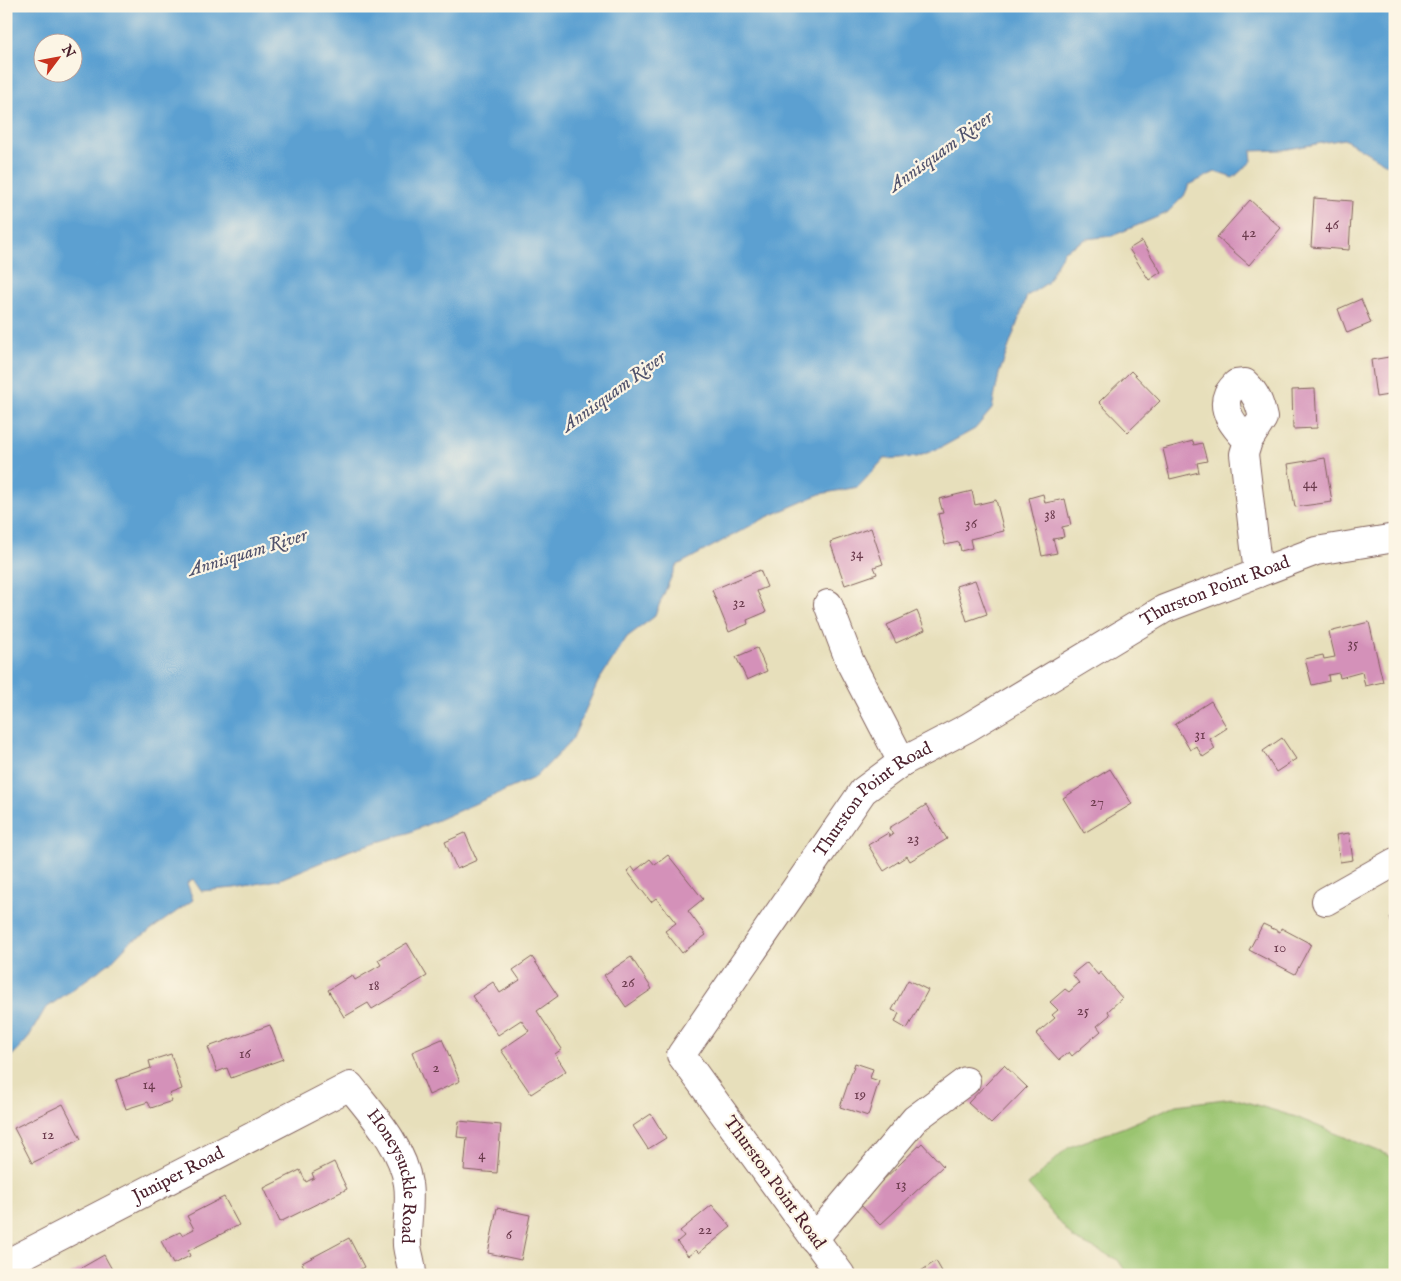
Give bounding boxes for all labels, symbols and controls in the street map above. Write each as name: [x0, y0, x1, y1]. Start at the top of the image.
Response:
north arrow: [32, 32, 82, 82]
text: N: [57, 41, 79, 62]
water label: Annisquam River: [882, 105, 999, 199]
house number: 46: [1325, 215, 1340, 234]
house number: 42: [1242, 223, 1256, 242]
water label: Annisquam River: [555, 345, 672, 439]
house number: 44: [1303, 474, 1318, 493]
house number: 38: [1044, 505, 1056, 524]
house number: 36: [965, 514, 978, 533]
water label: Annisquam River: [184, 523, 312, 583]
house number: 34: [851, 544, 864, 563]
street label: Thurston Point Road: [1136, 550, 1293, 632]
house number: 32: [733, 593, 745, 612]
house number: 35: [1347, 634, 1359, 653]
house number: 31: [1194, 725, 1206, 744]
street label: Thurston Point Road: [809, 737, 936, 862]
house number: 27: [1090, 792, 1104, 811]
house number: 23: [907, 829, 919, 848]
house number: 10: [1274, 938, 1286, 957]
house number: 26: [621, 973, 635, 992]
house number: 18: [368, 976, 380, 995]
house number: 25: [1077, 1001, 1090, 1020]
house number: 16: [239, 1044, 252, 1063]
house number: 2: [432, 1058, 440, 1077]
house number: 14: [143, 1075, 156, 1094]
house number: 19: [854, 1085, 866, 1104]
street label: Honeysuckle Road: [361, 1104, 421, 1244]
street label: Thurston Point Road: [718, 1112, 830, 1254]
house number: 12: [42, 1125, 54, 1144]
street label: Juniper Road: [127, 1142, 228, 1209]
house number: 4: [478, 1145, 486, 1164]
house number: 13: [895, 1175, 907, 1194]
house number: 22: [698, 1220, 712, 1239]
house number: 6: [506, 1225, 513, 1244]

